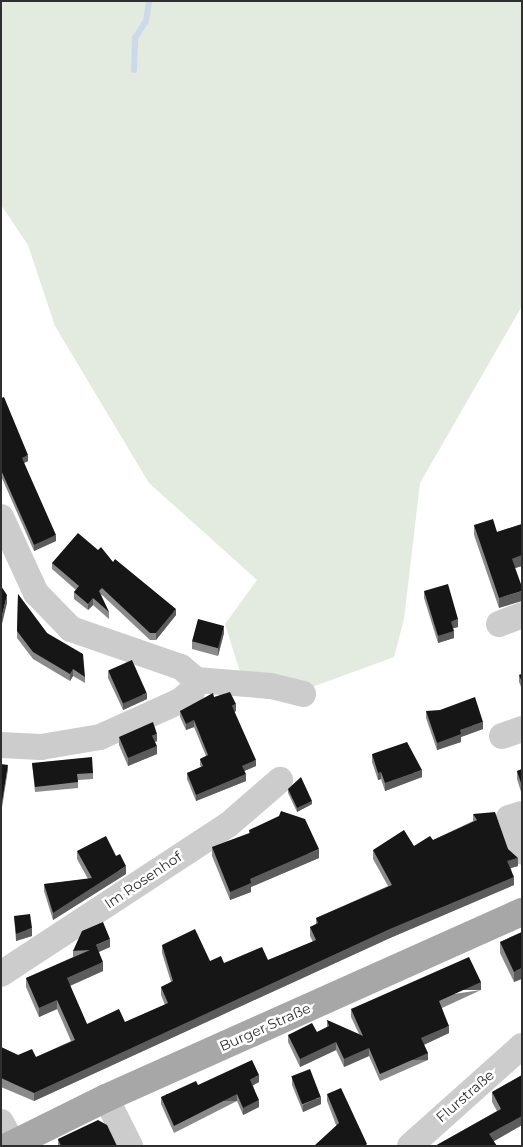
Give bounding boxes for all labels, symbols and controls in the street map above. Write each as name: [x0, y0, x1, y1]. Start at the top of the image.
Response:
street label: Im Rosenhof: [101, 848, 185, 912]
street label: Burger Straße: [217, 999, 313, 1055]
street label: Flurstraße: [433, 1066, 497, 1126]

